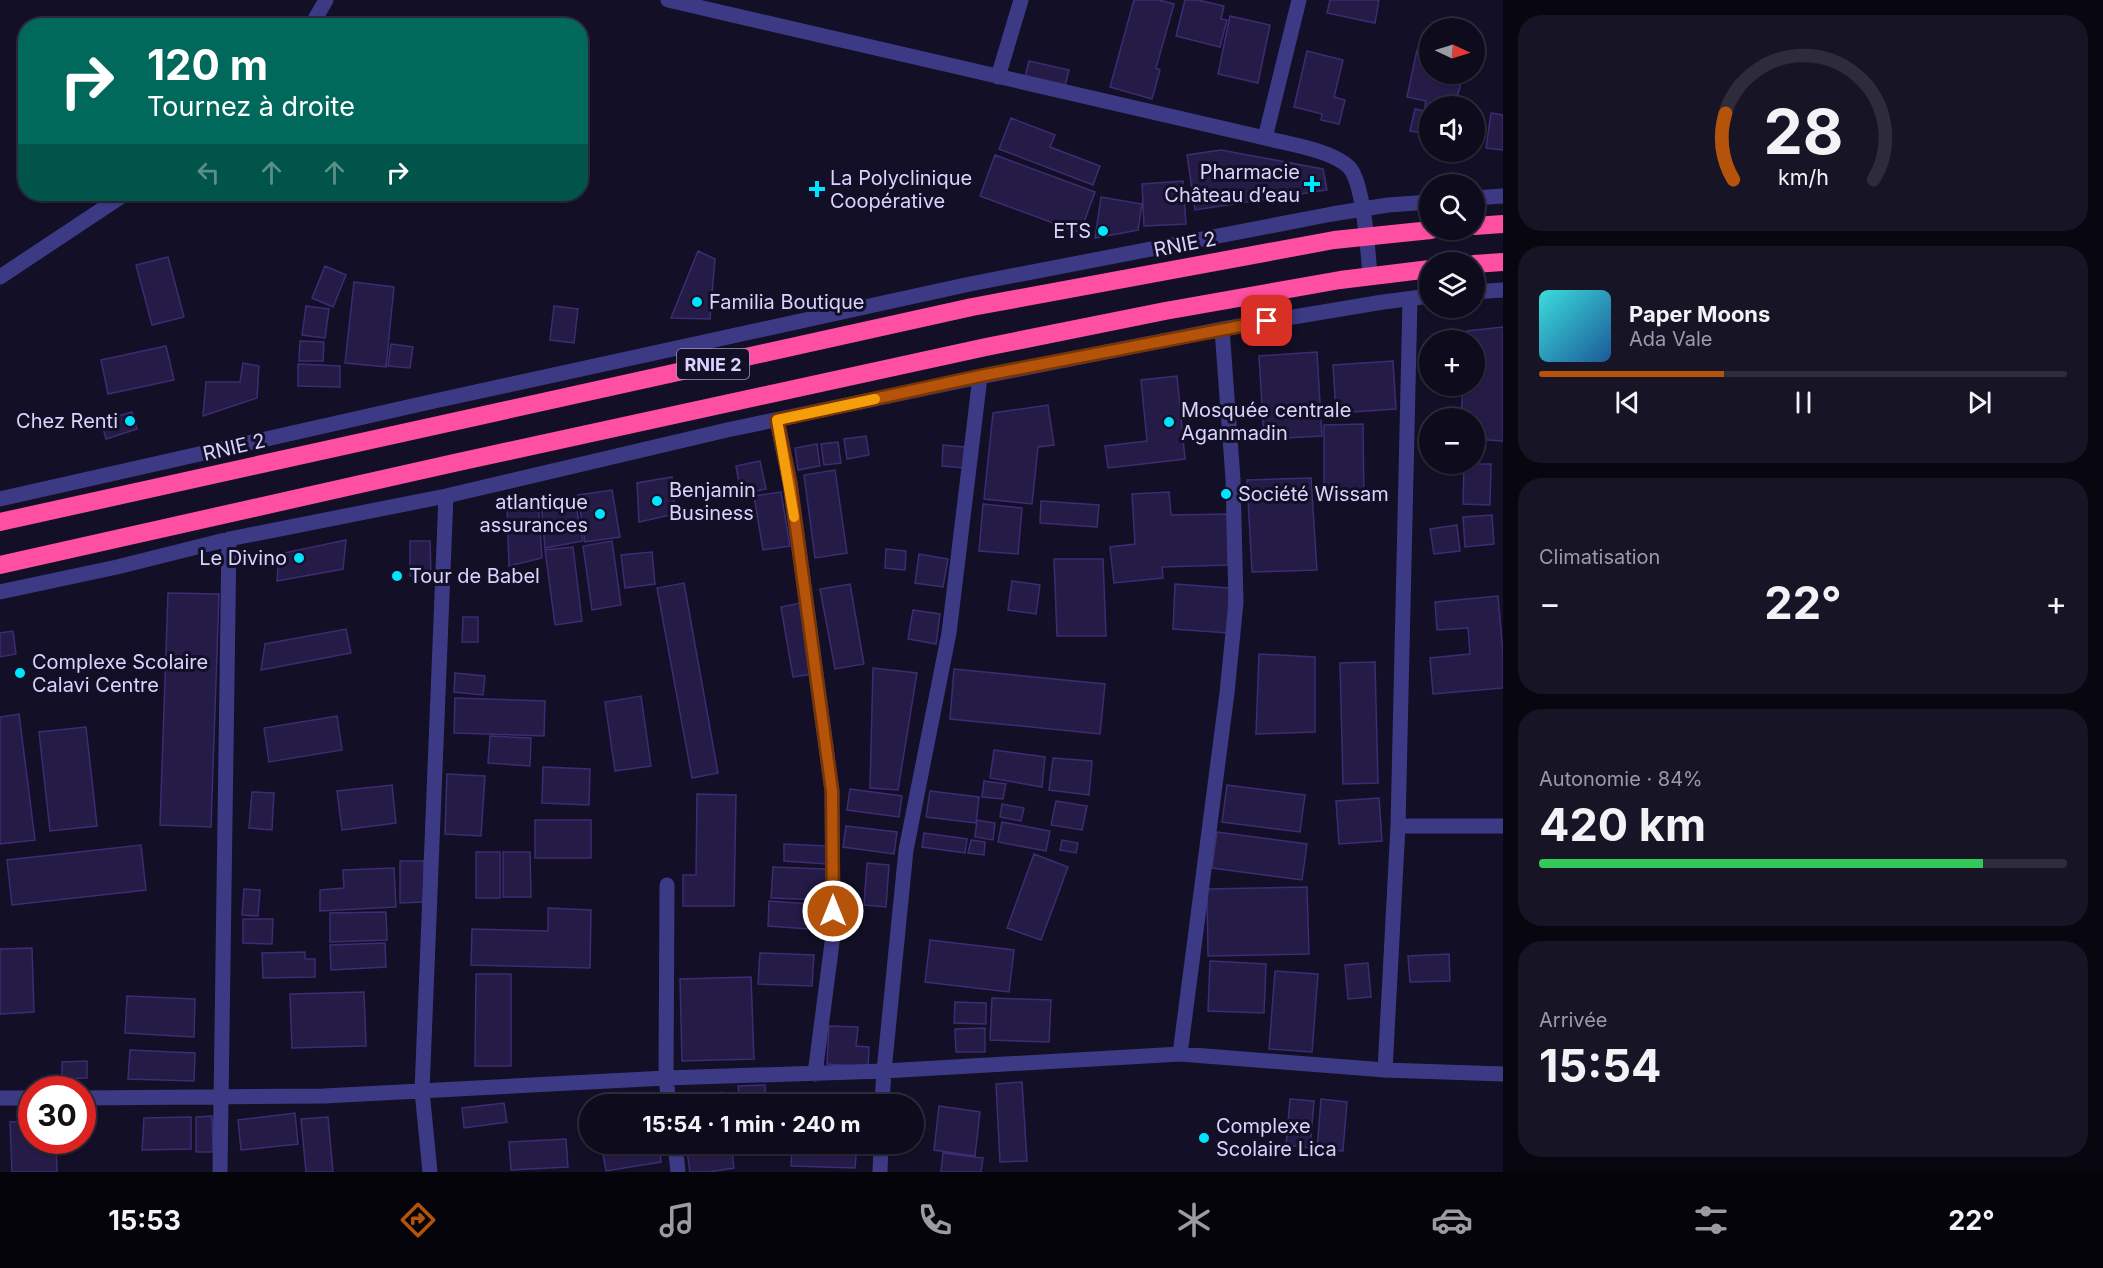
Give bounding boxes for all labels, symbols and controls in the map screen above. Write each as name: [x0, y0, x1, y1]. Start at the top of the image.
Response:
north arrow: [1419, 18, 1485, 84]
map controls: [1419, 18, 1485, 474]
text: 120 m: [147, 39, 268, 90]
icon: right: [48, 42, 126, 120]
text: Tournez à droite: [147, 90, 355, 123]
text: 28: [1763, 94, 1843, 169]
button: sound: [1419, 96, 1485, 162]
icon: left: [192, 156, 225, 189]
icon: ahead: [255, 156, 288, 189]
icon: ahead: [318, 156, 351, 189]
icon: right: [381, 156, 414, 189]
place label: Pharmacie Château d’eau: [1164, 160, 1300, 207]
text: km/h: [1778, 165, 1828, 191]
place label: La Polyclinique Coopérative: [830, 166, 972, 213]
button: search: [1419, 174, 1485, 240]
marker: Pharmacie Château d’eau: [1305, 177, 1319, 191]
marker: La Polyclinique Coopérative: [808, 180, 826, 198]
place label: ETS: [1053, 219, 1091, 243]
marker: ETS: [1096, 224, 1110, 238]
street label: RNIE 2: [1152, 226, 1218, 262]
button: layers: [1419, 252, 1485, 318]
place label: Familia Boutique: [709, 290, 864, 314]
marker: Familia Boutique: [690, 295, 704, 309]
pin: [1241, 295, 1292, 346]
text: Paper Moons: [1629, 301, 1770, 327]
icon: arrive: [1250, 304, 1283, 337]
text: Ada Vale: [1629, 327, 1712, 351]
button: +: [1419, 330, 1485, 396]
road number: RNIE 2: [677, 349, 749, 379]
icon: previous: [1611, 386, 1644, 419]
icon: pause: [1787, 386, 1820, 419]
icon: next: [1963, 386, 1996, 419]
place label: Mosquée centrale Aganmadin: [1181, 398, 1351, 445]
button: −: [1419, 408, 1485, 474]
place label: Chez Renti: [16, 409, 118, 433]
marker: Chez Renti: [123, 414, 137, 428]
marker: Mosquée centrale Aganmadin: [1162, 415, 1176, 429]
street label: RNIE 2: [201, 428, 267, 466]
place label: Benjamin Business: [669, 478, 756, 525]
place label: Société Wissam: [1238, 482, 1389, 506]
marker: Société Wissam: [1219, 487, 1233, 501]
place label: atlantique assurances: [480, 490, 588, 537]
marker: Benjamin Business: [650, 494, 664, 508]
marker: atlantique assurances: [593, 507, 607, 521]
text: Climatisation: [1539, 545, 1660, 569]
place label: Le Divino: [199, 546, 287, 570]
marker: Le Divino: [292, 551, 306, 565]
place label: Tour de Babel: [409, 564, 540, 588]
marker: Tour de Babel: [390, 569, 404, 583]
text: 22°: [1764, 575, 1842, 630]
text: −: [1539, 583, 1561, 623]
text: +: [2045, 583, 2067, 623]
place label: Complexe Scolaire Calavi Centre: [32, 650, 208, 697]
marker: Complexe Scolaire Calavi Centre: [13, 666, 27, 680]
text: Autonomie · 84%: [1539, 767, 1703, 791]
text: 420 km: [1539, 797, 1706, 852]
position arrow: [801, 879, 865, 943]
text: Arrivée: [1539, 1008, 1608, 1032]
text: 15:54: [1539, 1038, 1661, 1093]
speed limit sign: 30: [18, 1076, 96, 1154]
text: 15:54 · 1 min · 240 m: [642, 1111, 861, 1137]
place label: Complexe Scolaire Lica: [1216, 1114, 1337, 1161]
marker: Complexe Scolaire Lica: [1197, 1131, 1211, 1145]
icon: directions: [397, 1199, 439, 1241]
icon: music: [656, 1199, 698, 1241]
icon: phone: [914, 1199, 956, 1241]
icon: climate: [1173, 1199, 1215, 1241]
icon: car: [1431, 1199, 1473, 1241]
icon: filters: [1690, 1199, 1732, 1241]
text: 15:53: [108, 1204, 181, 1237]
text: 22°: [1948, 1204, 1995, 1237]

